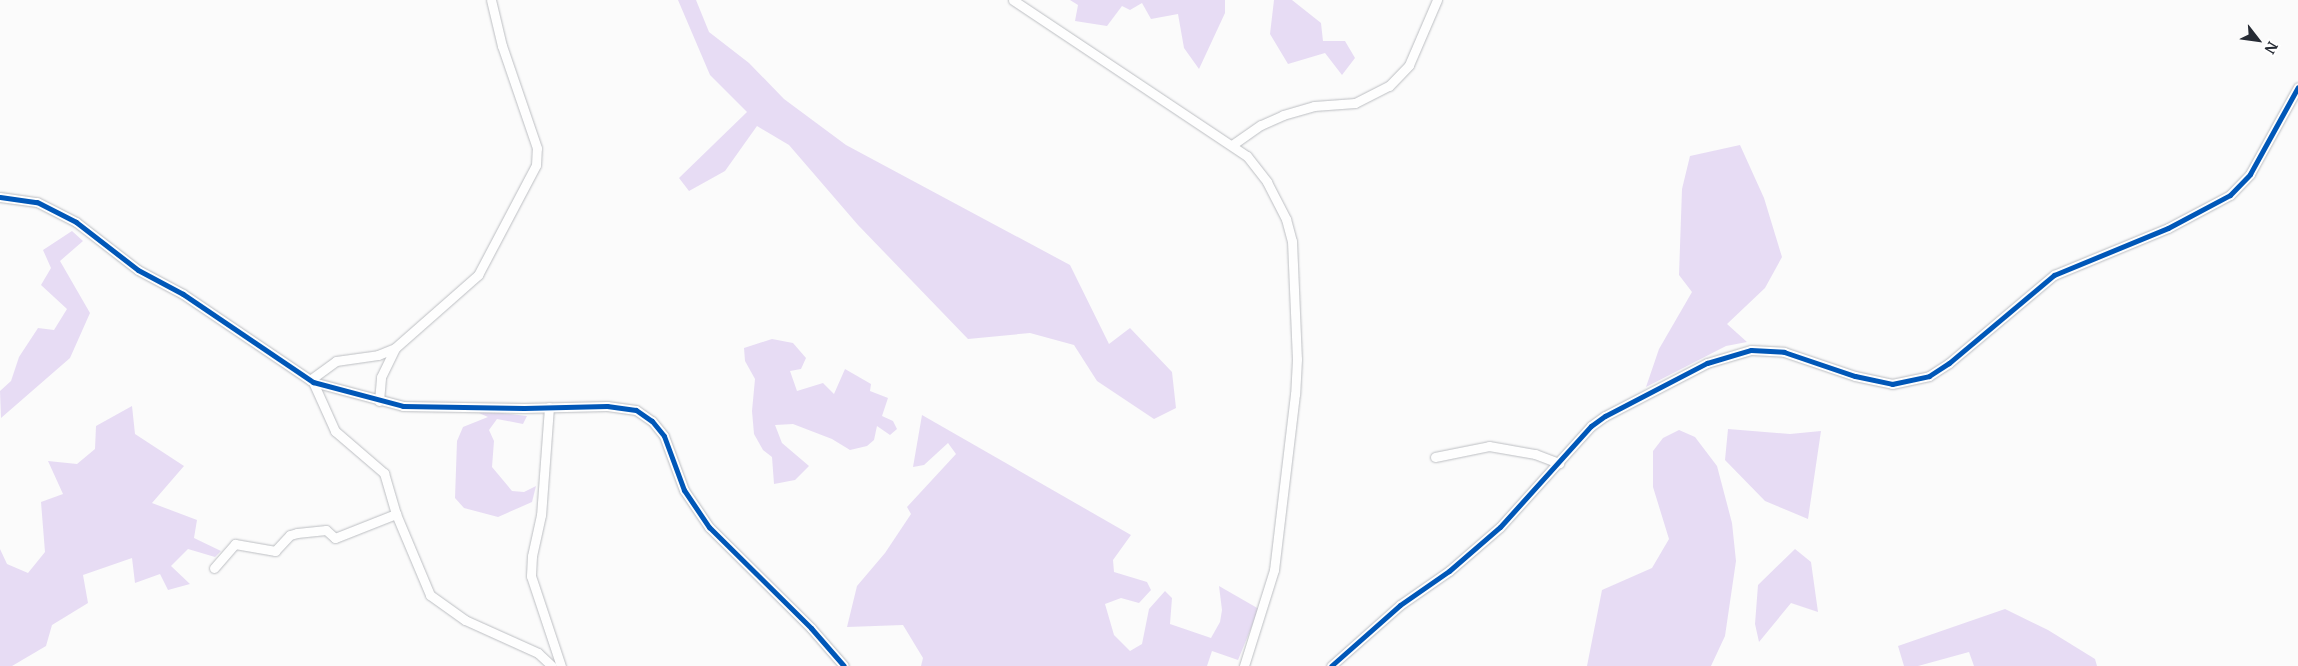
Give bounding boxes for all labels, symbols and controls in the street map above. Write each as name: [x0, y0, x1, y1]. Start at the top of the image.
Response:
north arrow: [2233, 15, 2283, 65]
text: N: [2260, 38, 2282, 57]

